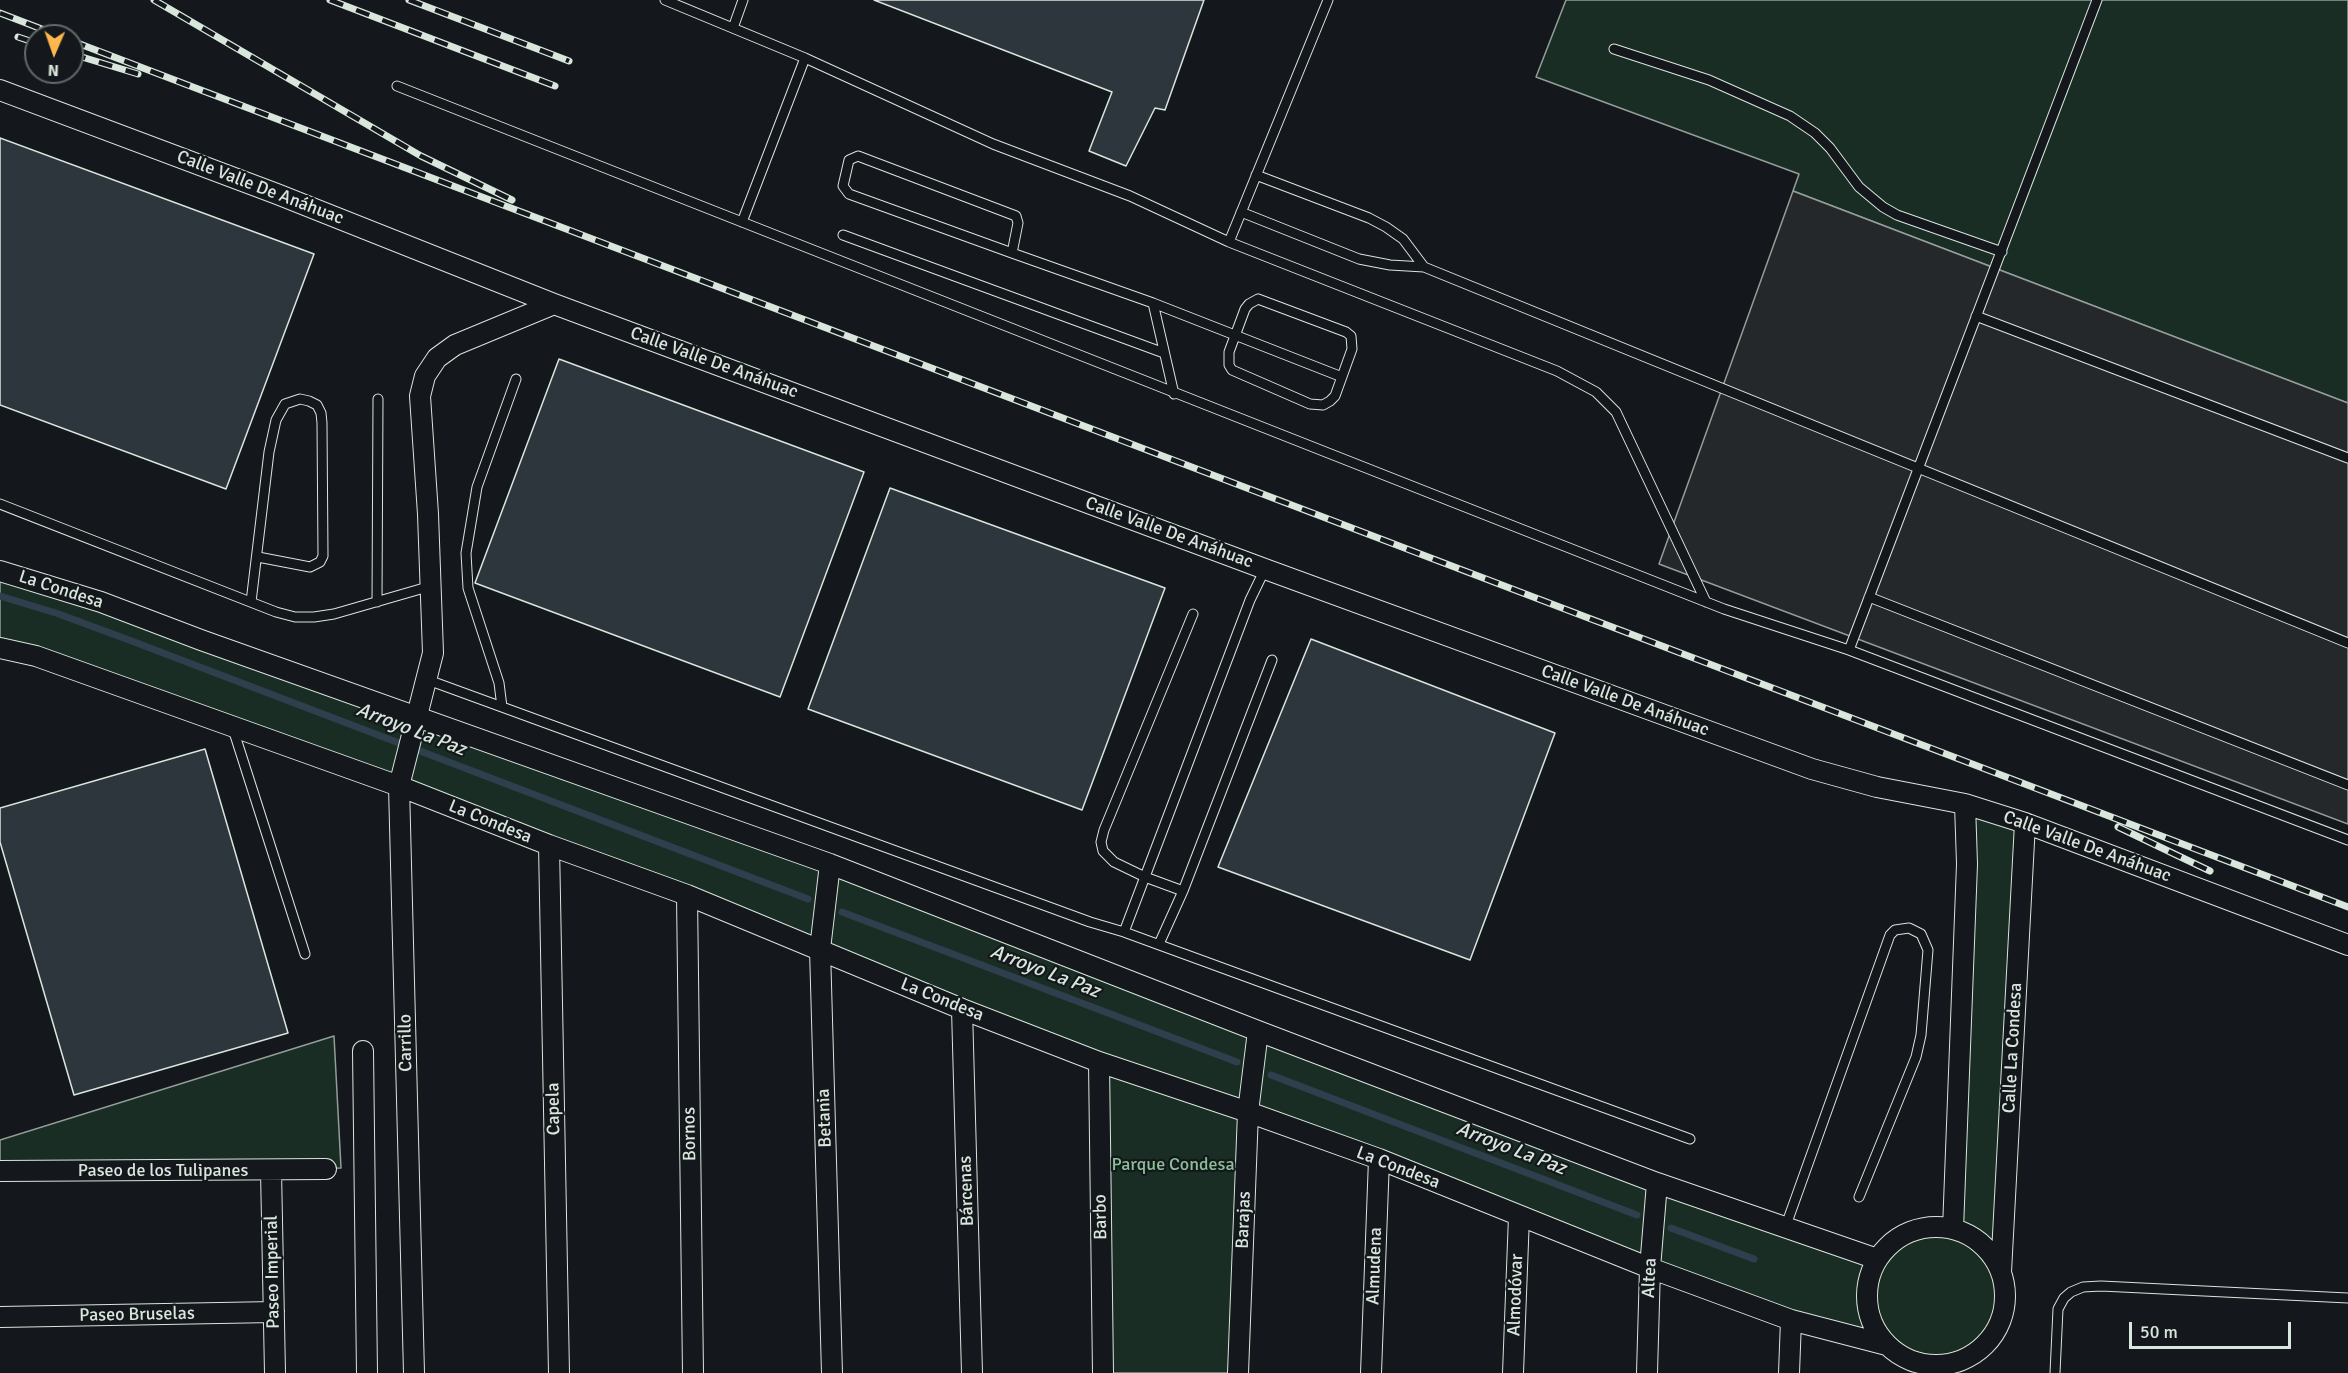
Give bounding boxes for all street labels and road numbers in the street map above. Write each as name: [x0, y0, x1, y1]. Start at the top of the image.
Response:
street label: Calle Valle De Anáhuac: [174, 146, 346, 230]
street label: Calle Valle De Anáhuac: [627, 323, 801, 403]
street label: Calle Valle De Anáhuac: [1082, 493, 1256, 573]
street label: La Condesa: [16, 566, 106, 614]
street label: Calle Valle De Anáhuac: [1538, 661, 1712, 741]
street label: La Condesa: [445, 796, 535, 848]
street label: Calle Valle De Anáhuac: [2000, 807, 2174, 887]
street label: La Condesa: [897, 974, 987, 1026]
street label: Calle La Condesa: [1999, 982, 2027, 1114]
street label: Carrillo: [395, 1014, 417, 1072]
street label: Capela: [543, 1082, 565, 1136]
street label: Betania: [813, 1088, 837, 1148]
street label: Bornos: [679, 1107, 701, 1161]
street label: La Condesa: [1353, 1142, 1443, 1194]
street label: Bárcenas: [955, 1155, 979, 1227]
street label: Paseo de los Tulipanes: [78, 1160, 248, 1182]
street label: Barajas: [1232, 1191, 1256, 1249]
street label: Barbo: [1090, 1194, 1112, 1240]
street label: Paseo Imperial: [261, 1215, 285, 1329]
street label: Almudena: [1363, 1227, 1387, 1305]
street label: Almodóvar: [1504, 1253, 1528, 1337]
street label: Altea: [1638, 1257, 1662, 1299]
street label: Paseo Bruselas: [79, 1303, 195, 1327]

